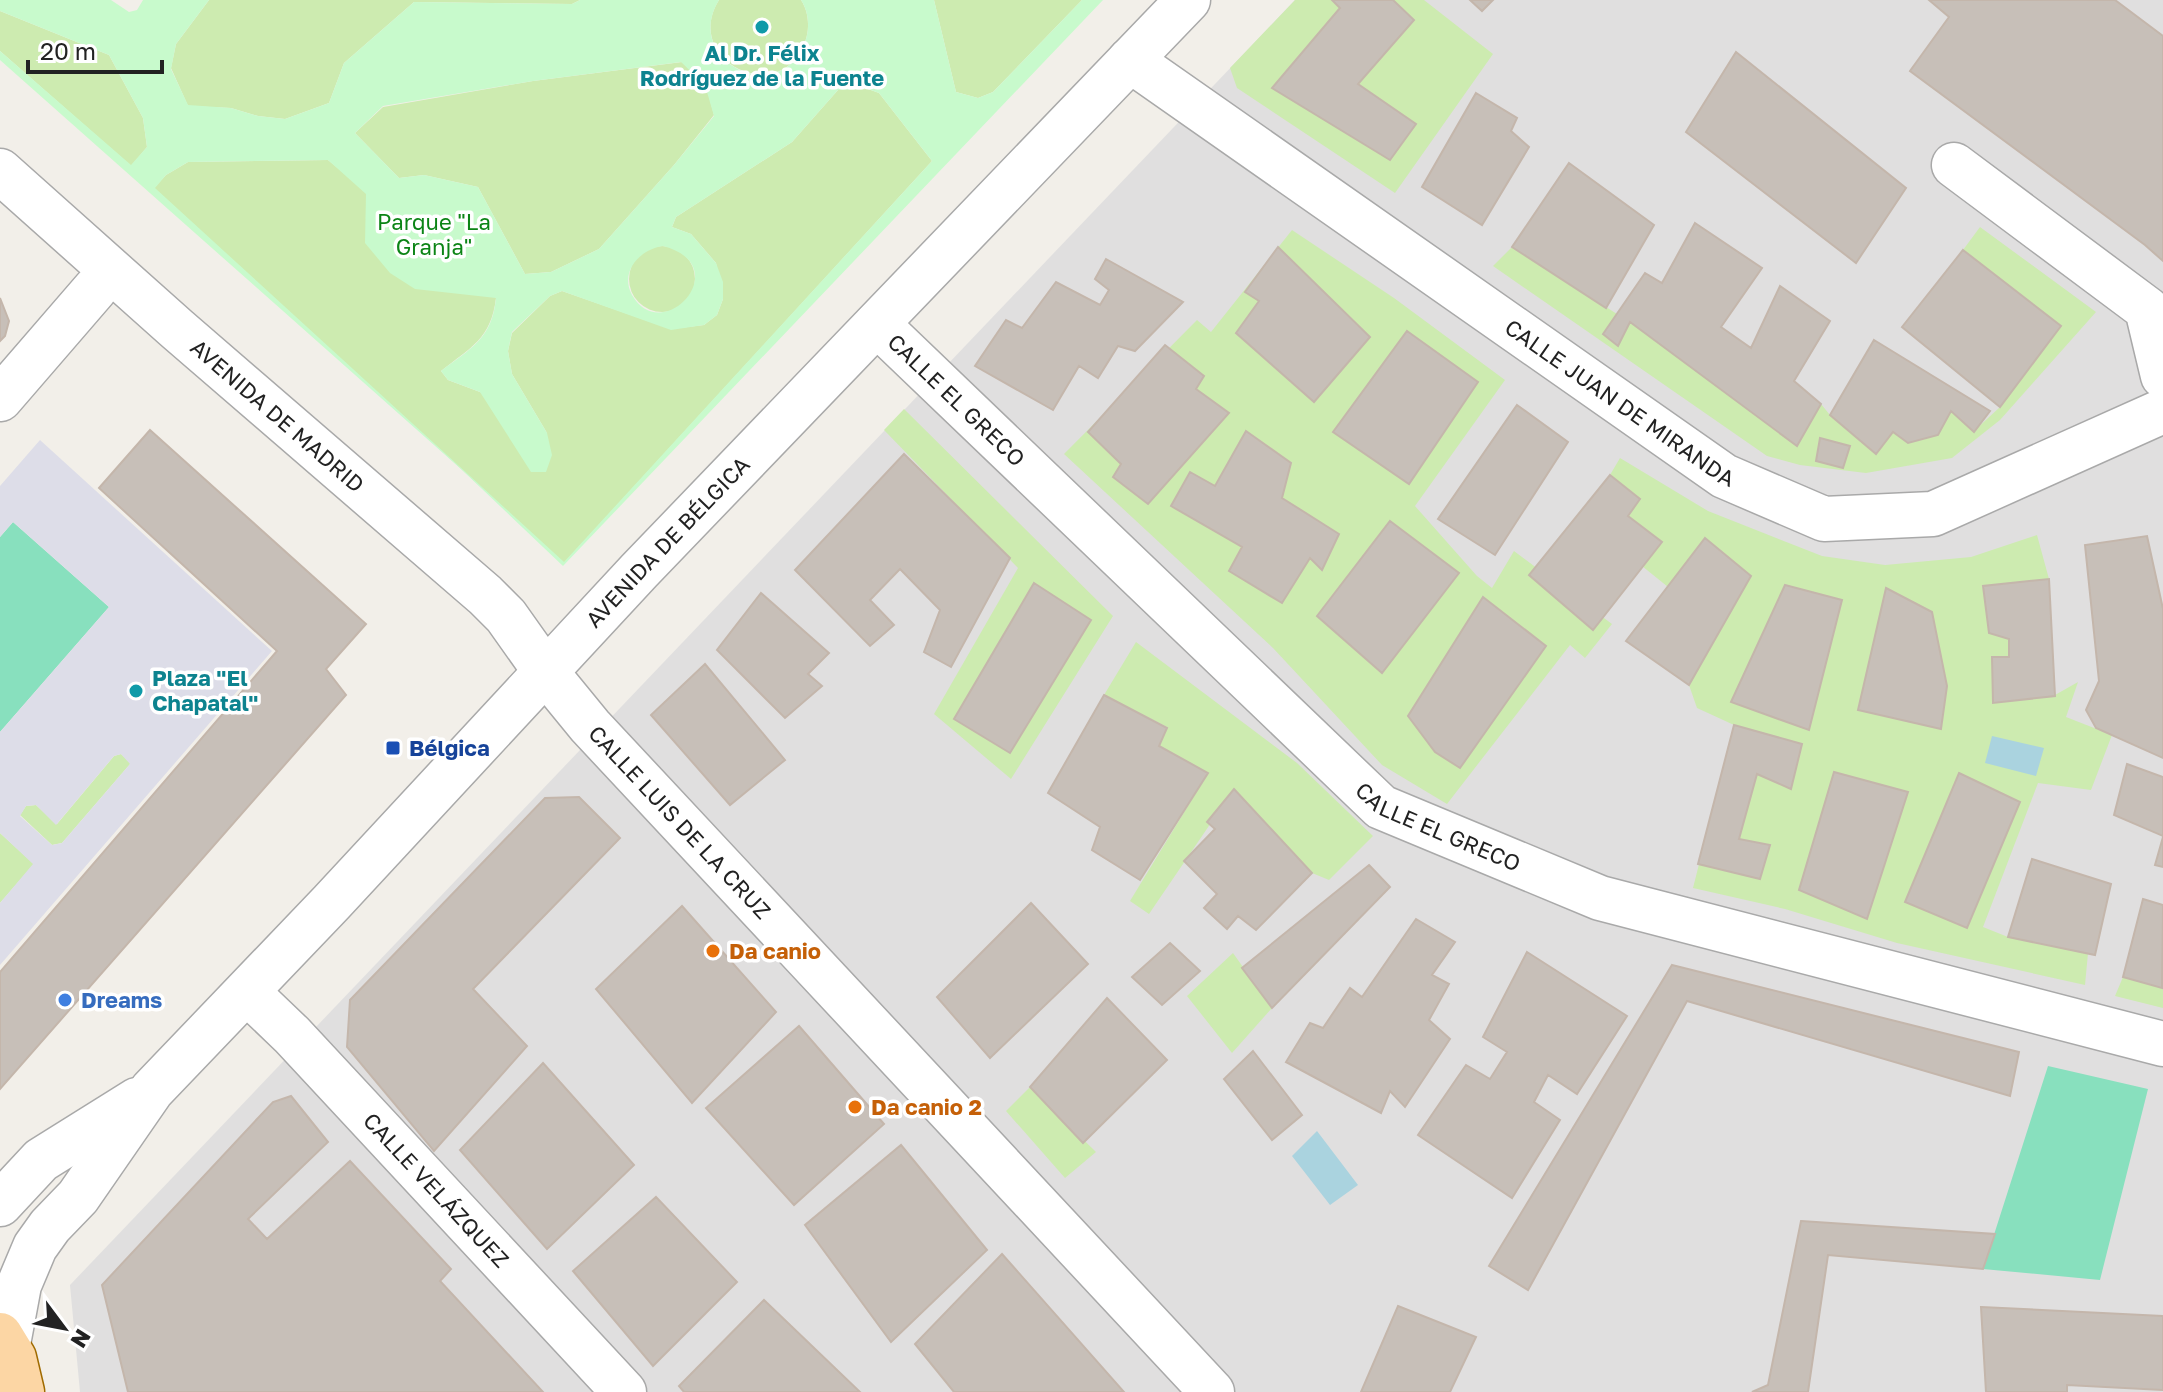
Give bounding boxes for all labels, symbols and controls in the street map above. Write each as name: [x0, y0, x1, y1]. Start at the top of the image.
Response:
marker: Al Dr. Félix Rodríguez de la Fuente: [753, 18, 771, 36]
scale bar: [28, 24, 162, 74]
text: 20 m: [40, 36, 96, 65]
place label: Al Dr. Félix Rodríguez de la Fuente: [640, 39, 884, 91]
park label: Parque "La Granja": [377, 208, 491, 260]
street label: CALLE JUAN DE MIRANDA: [1500, 313, 1739, 492]
street label: CALLE EL GRECO: [883, 328, 1031, 472]
street label: AVENIDA DE MADRID: [186, 333, 370, 498]
street label: AVENIDA DE BÉLGICA: [580, 450, 755, 633]
place label: Plaza "El Chapatal": [152, 664, 258, 716]
marker: Plaza "El Chapatal": [127, 682, 145, 700]
street label: CALLE LUIS DE LA CRUZ: [583, 720, 777, 924]
place label: Bélgica: [409, 734, 490, 761]
marker: Bélgica: [384, 739, 402, 757]
street label: CALLE EL GRECO: [1350, 776, 1525, 877]
place label: Da canio: [729, 937, 821, 964]
marker: Da canio: [704, 942, 722, 960]
place label: Dreams: [81, 986, 162, 1013]
marker: Dreams: [56, 991, 74, 1009]
place label: Da canio 2: [871, 1093, 982, 1120]
marker: Da canio 2: [846, 1098, 864, 1116]
street label: CALLE VELÁZQUEZ: [358, 1107, 515, 1273]
north arrow: [24, 1288, 104, 1368]
text: N: [66, 1325, 97, 1353]

